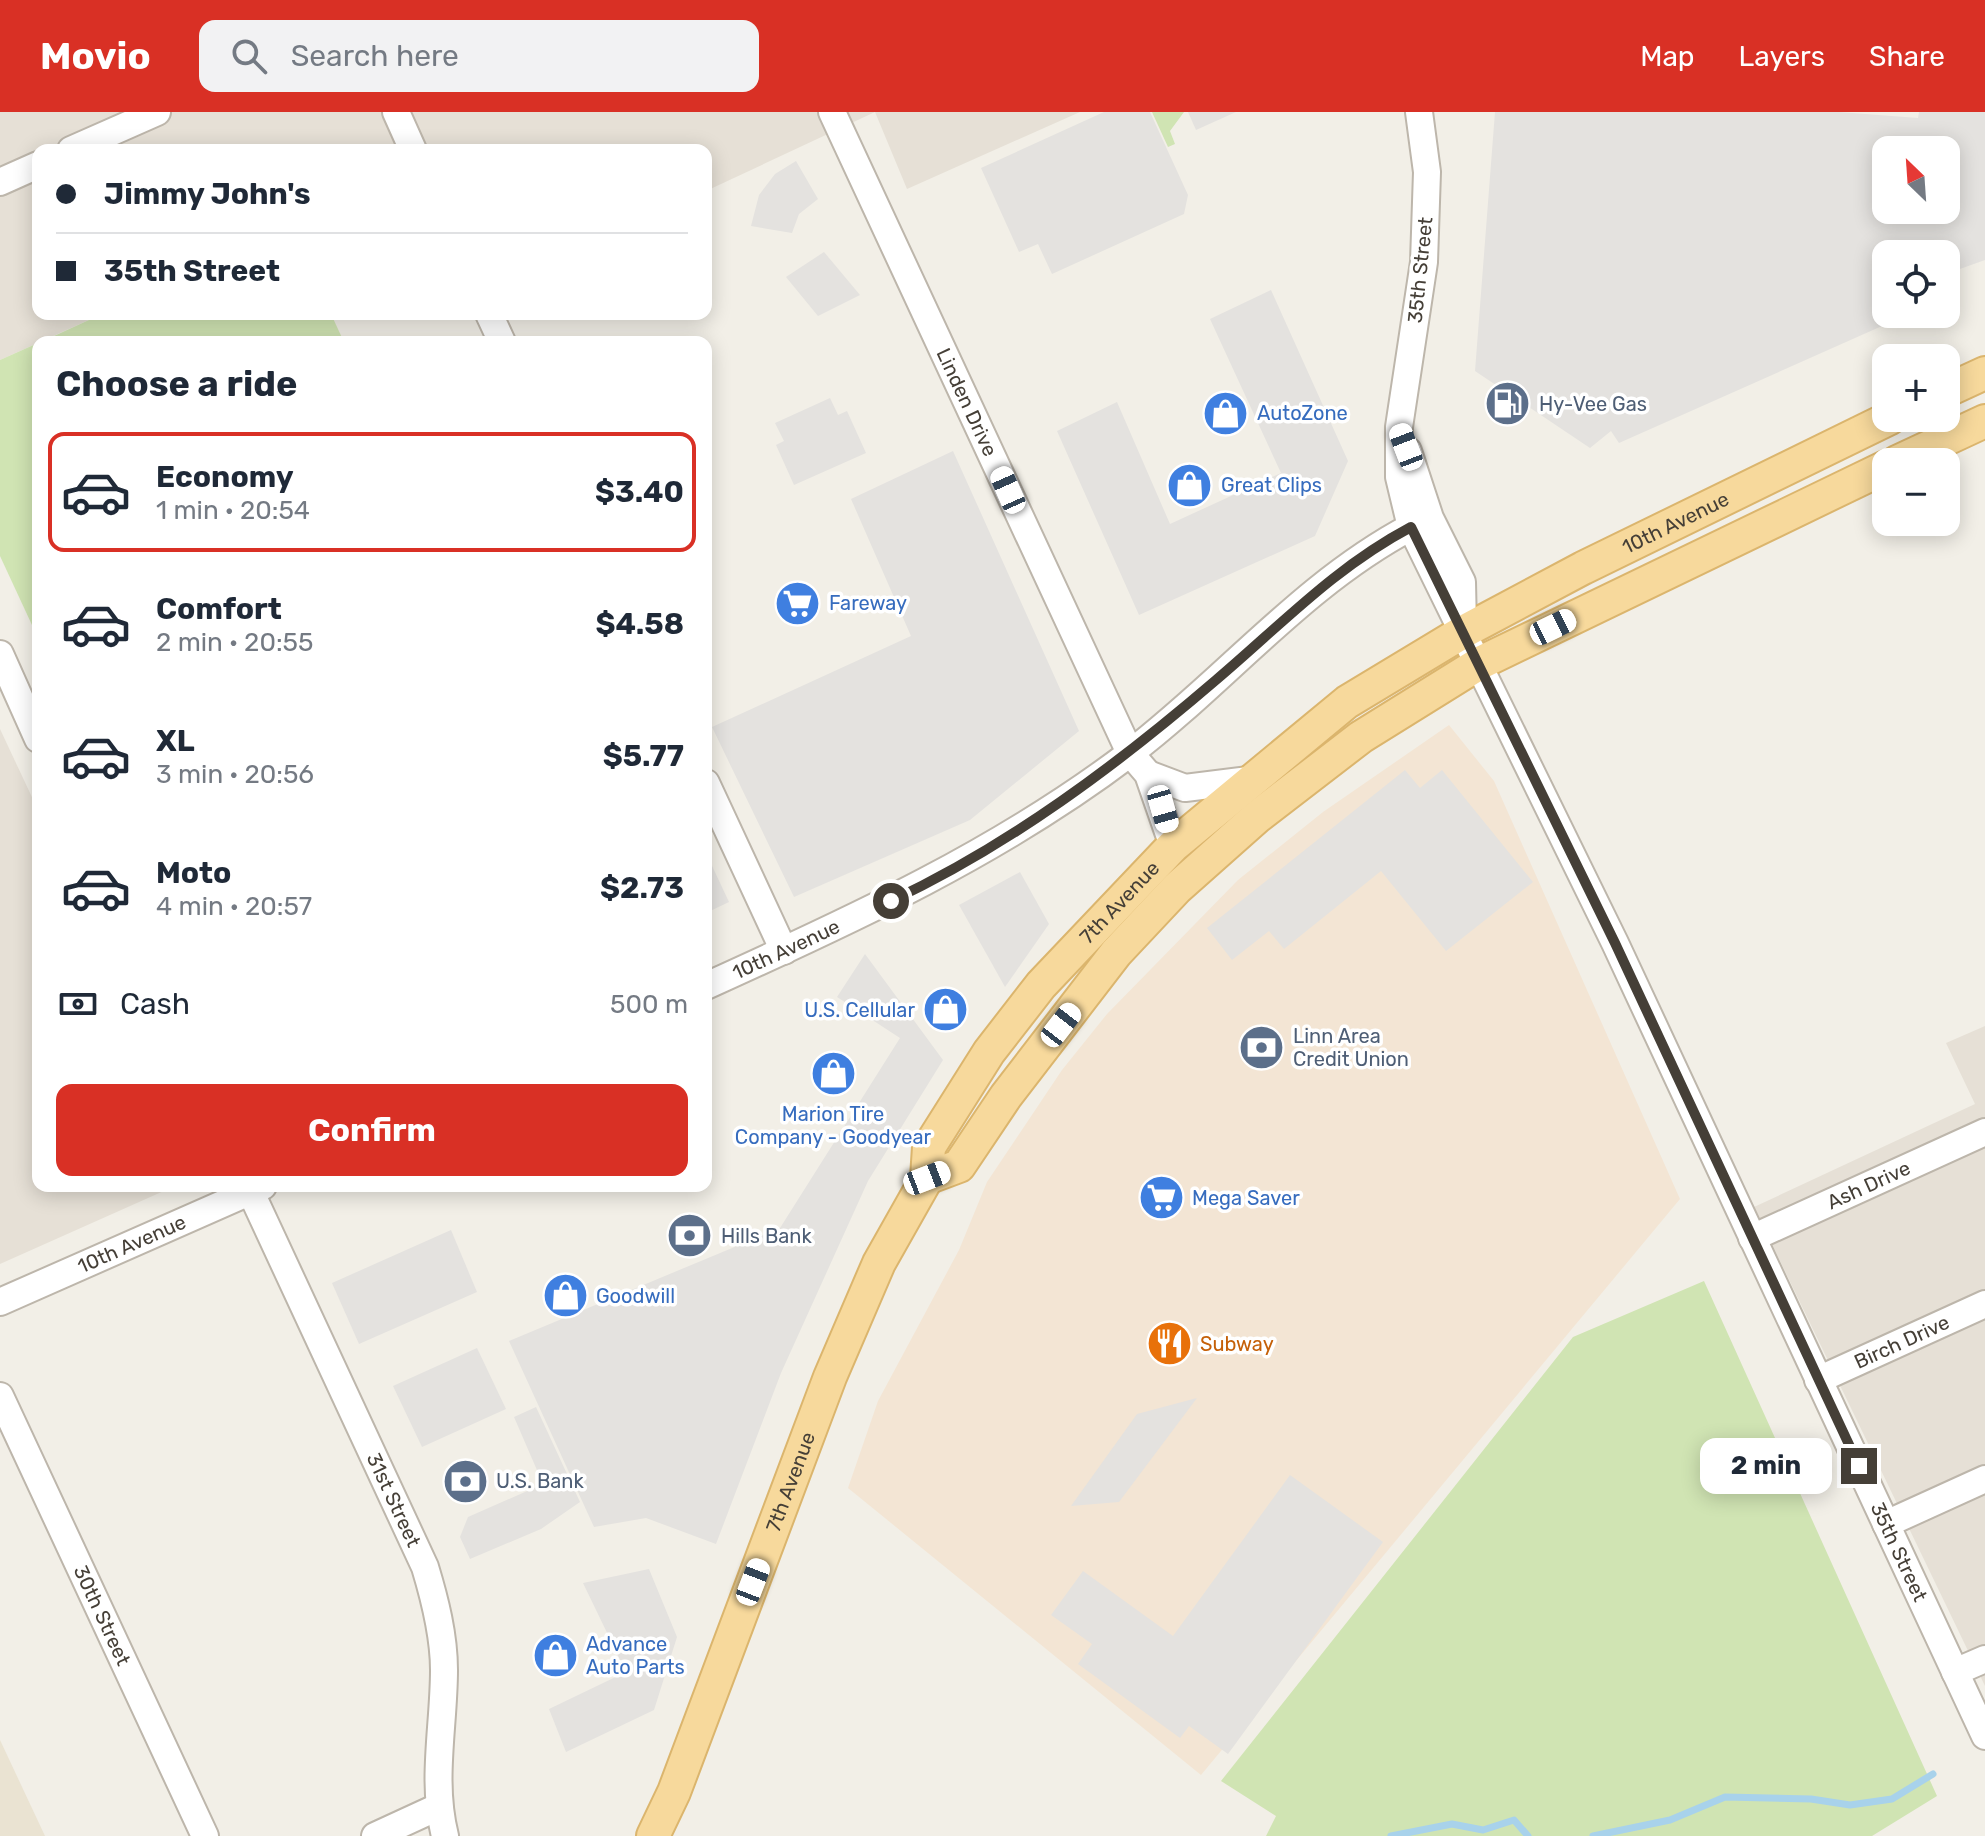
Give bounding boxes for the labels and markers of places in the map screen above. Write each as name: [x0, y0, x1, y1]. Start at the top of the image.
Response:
fuel station icon: Hy-Vee Gas: [1484, 380, 1532, 428]
shop icon: AutoZone: [1202, 389, 1250, 437]
place label: Hy-Vee Gas: [1539, 392, 1647, 416]
place label: AutoZone: [1257, 401, 1348, 425]
shop icon: Great Clips: [1166, 461, 1214, 509]
place label: Great Clips: [1221, 473, 1322, 497]
supermarket icon: Fareway: [774, 579, 822, 627]
place label: Fareway: [829, 591, 907, 615]
shop icon: U.S. Cellular: [922, 986, 970, 1034]
place label: U.S. Cellular: [804, 998, 915, 1022]
bank icon: Linn Area Credit Union: [1238, 1024, 1286, 1072]
place label: Linn Area Credit Union: [1293, 1024, 1409, 1071]
shop icon: Marion Tire Company - Goodyear: [809, 1050, 857, 1098]
place label: Marion Tire Company - Goodyear: [735, 1102, 932, 1149]
supermarket icon: Mega Saver: [1137, 1174, 1185, 1222]
place label: Mega Saver: [1192, 1186, 1300, 1210]
bank icon: Hills Bank: [666, 1212, 714, 1260]
place label: Hills Bank: [721, 1224, 812, 1248]
shop icon: Goodwill: [541, 1272, 589, 1320]
place label: Goodwill: [596, 1284, 675, 1308]
restaurant icon: Subway: [1145, 1320, 1193, 1368]
place label: Subway: [1200, 1332, 1274, 1356]
bank icon: U.S. Bank: [441, 1457, 489, 1505]
place label: U.S. Bank: [496, 1469, 584, 1493]
shop icon: Advance Auto Parts: [531, 1632, 579, 1680]
place label: Advance Auto Parts: [586, 1632, 685, 1679]

